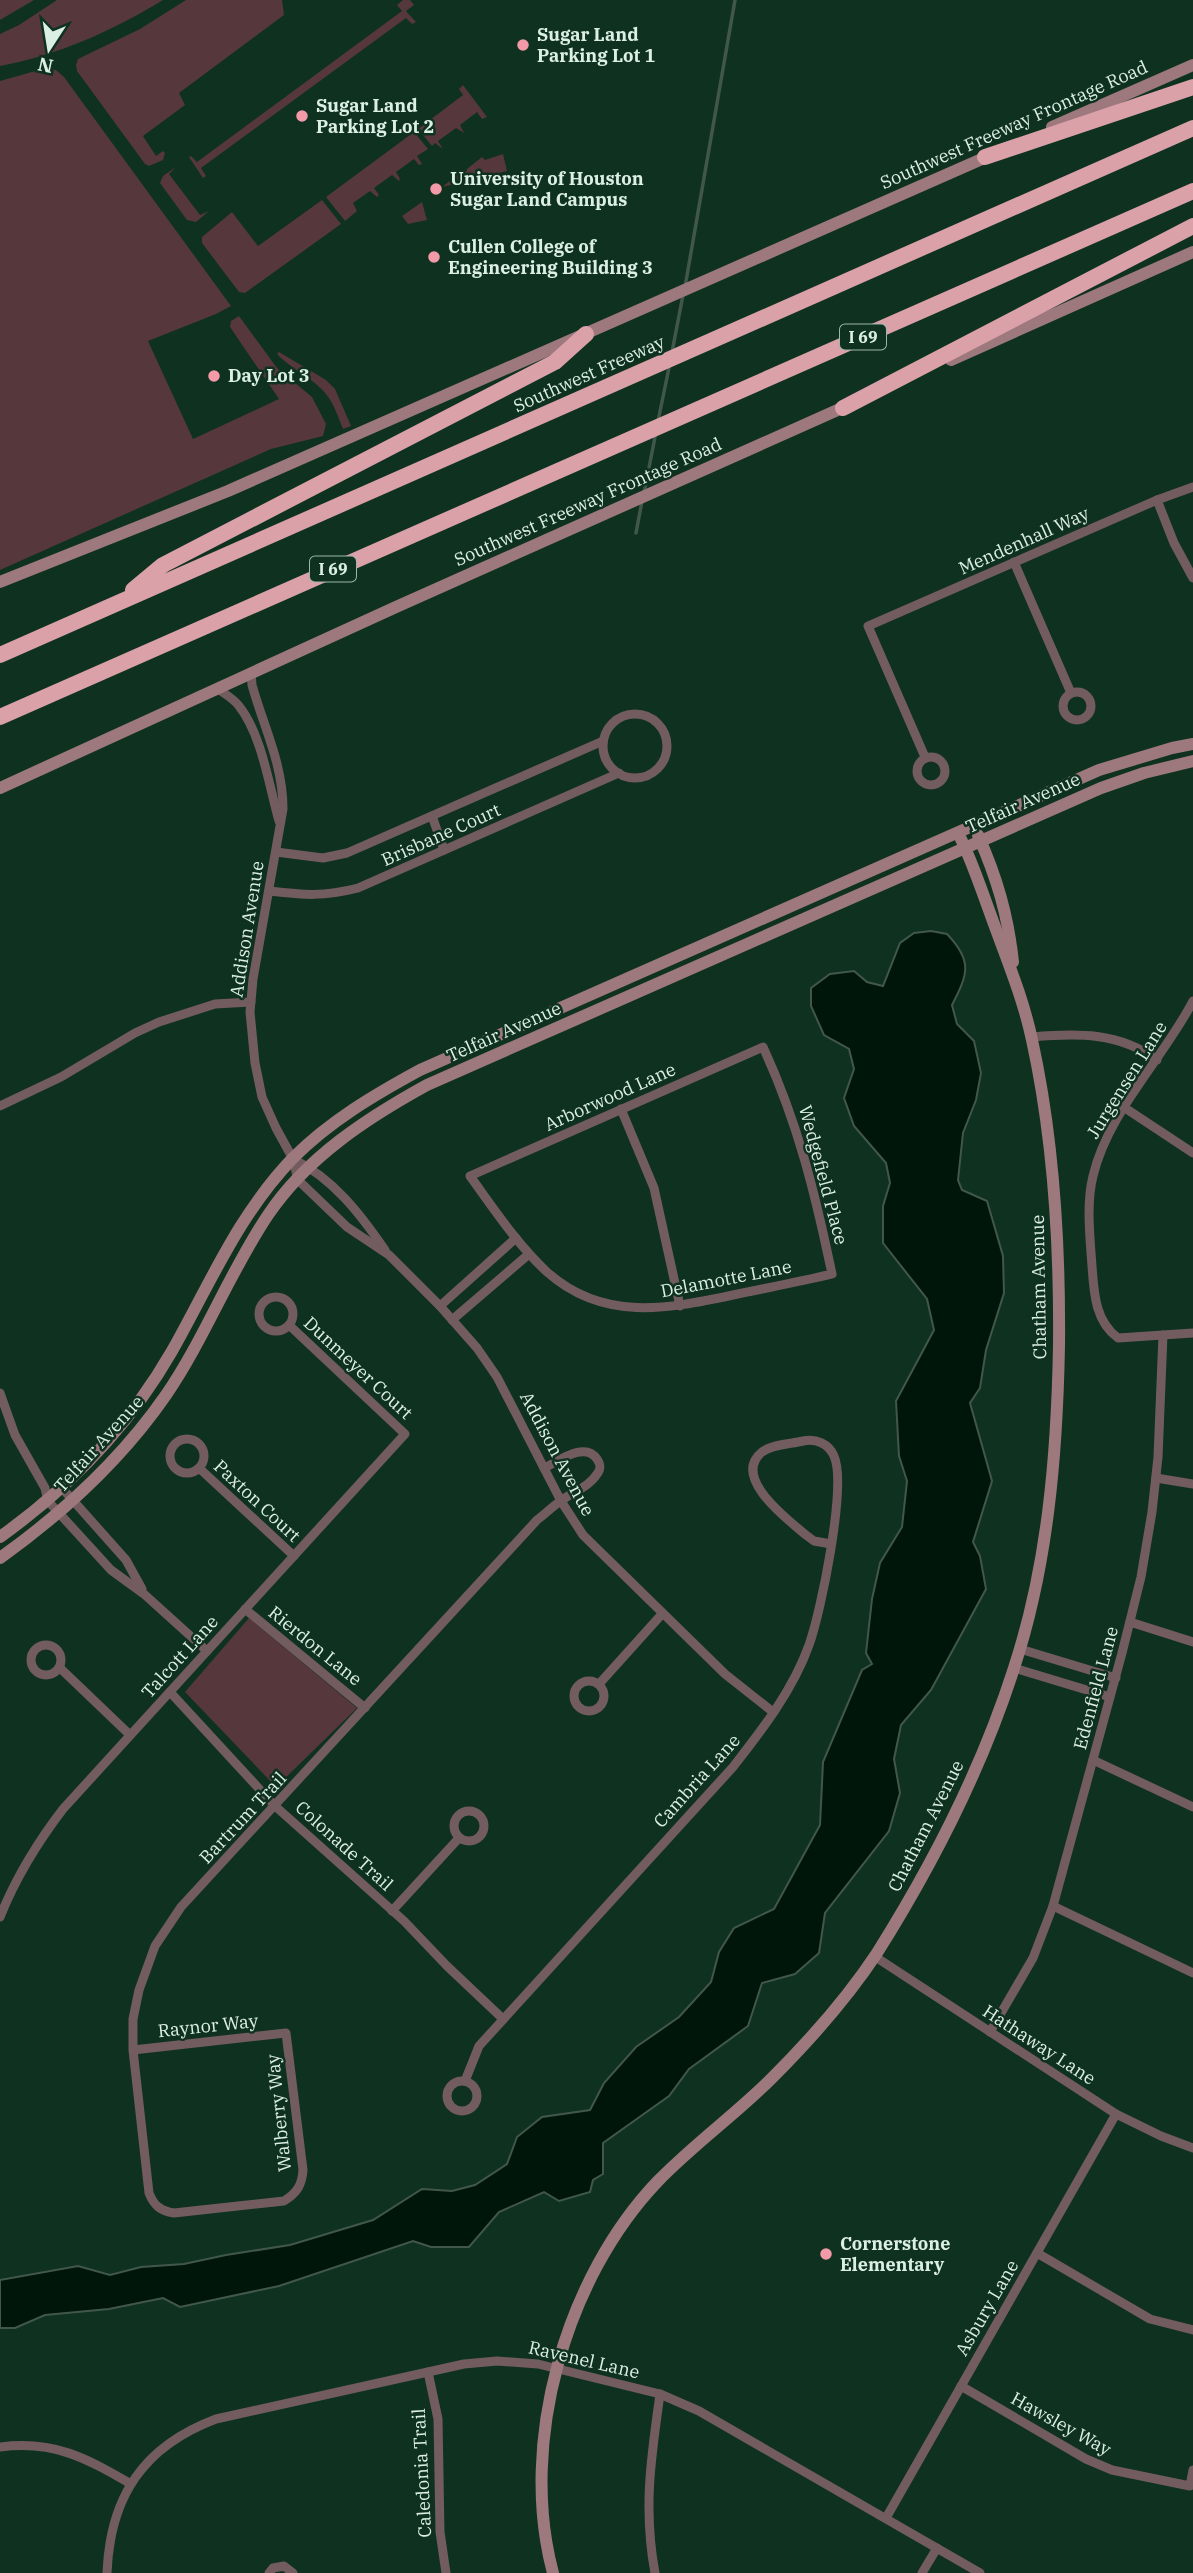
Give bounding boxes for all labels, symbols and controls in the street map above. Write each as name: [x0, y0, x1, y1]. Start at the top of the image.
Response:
north arrow: [14, 14, 84, 84]
place label: Sugar Land Parking Lot 1: [537, 23, 655, 67]
marker: Sugar Land Parking Lot 1: [515, 37, 531, 53]
text: N: [36, 52, 55, 79]
street label: Southwest Freeway Frontage Road: [877, 55, 1151, 194]
place label: Sugar Land Parking Lot 2: [316, 94, 434, 138]
marker: Sugar Land Parking Lot 2: [294, 108, 310, 124]
place label: University of Houston Sugar Land Campus: [450, 167, 644, 211]
marker: University of Houston Sugar Land Campus: [428, 181, 444, 197]
place label: Cullen College of Engineering Building 3: [448, 235, 653, 279]
marker: Cullen College of Engineering Building 3: [426, 249, 442, 265]
road number: I 69: [840, 324, 886, 350]
street label: Southwest Freeway: [510, 330, 668, 417]
place label: Day Lot 3: [228, 364, 309, 387]
marker: Day Lot 3: [206, 368, 222, 384]
street label: Southwest Freeway Frontage Road: [451, 432, 725, 571]
street label: Mendenhall Way: [955, 501, 1093, 580]
road number: I 69: [310, 556, 356, 582]
street label: Telfair Avenue: [962, 767, 1084, 838]
street label: Brisbane Court: [378, 798, 504, 871]
street label: Addison Avenue: [224, 859, 269, 999]
street label: Telfair Avenue: [443, 996, 565, 1067]
street label: Jurgensen Lane: [1081, 1017, 1172, 1143]
street label: Arborwood Lane: [541, 1057, 679, 1136]
street label: Wedgefield Place: [794, 1103, 853, 1247]
street label: Chatham Avenue: [1026, 1215, 1051, 1359]
street label: Delamotte Lane: [658, 1255, 793, 1302]
street label: Dunmeyer Court: [299, 1311, 418, 1424]
street label: Addison Avenue: [515, 1388, 600, 1520]
street label: Telfair Avenue: [49, 1390, 148, 1497]
street label: Paxton Court: [209, 1455, 306, 1547]
street label: Rierdon Lane: [264, 1601, 367, 1690]
street label: Talcott Lane: [136, 1610, 223, 1703]
street label: Edenfield Lane: [1068, 1624, 1123, 1752]
street label: Cambria Lane: [648, 1729, 745, 1832]
street label: Chatham Avenue: [882, 1756, 969, 1895]
street label: Bartrum Trail: [194, 1767, 291, 1868]
street label: Colonade Trail: [291, 1796, 398, 1896]
street label: Hathaway Lane: [978, 2000, 1100, 2090]
street label: Raynor Way: [157, 2009, 260, 2042]
street label: Walberry Way: [261, 2053, 296, 2173]
place label: Cornerstone Elementary: [840, 2232, 950, 2276]
marker: Cornerstone Elementary: [818, 2246, 834, 2262]
street label: Asbury Lane: [950, 2256, 1023, 2360]
street label: Ravenel Lane: [526, 2336, 642, 2383]
street label: Hawsley Way: [1007, 2387, 1116, 2461]
street label: Caledonia Trail: [407, 2408, 436, 2538]

